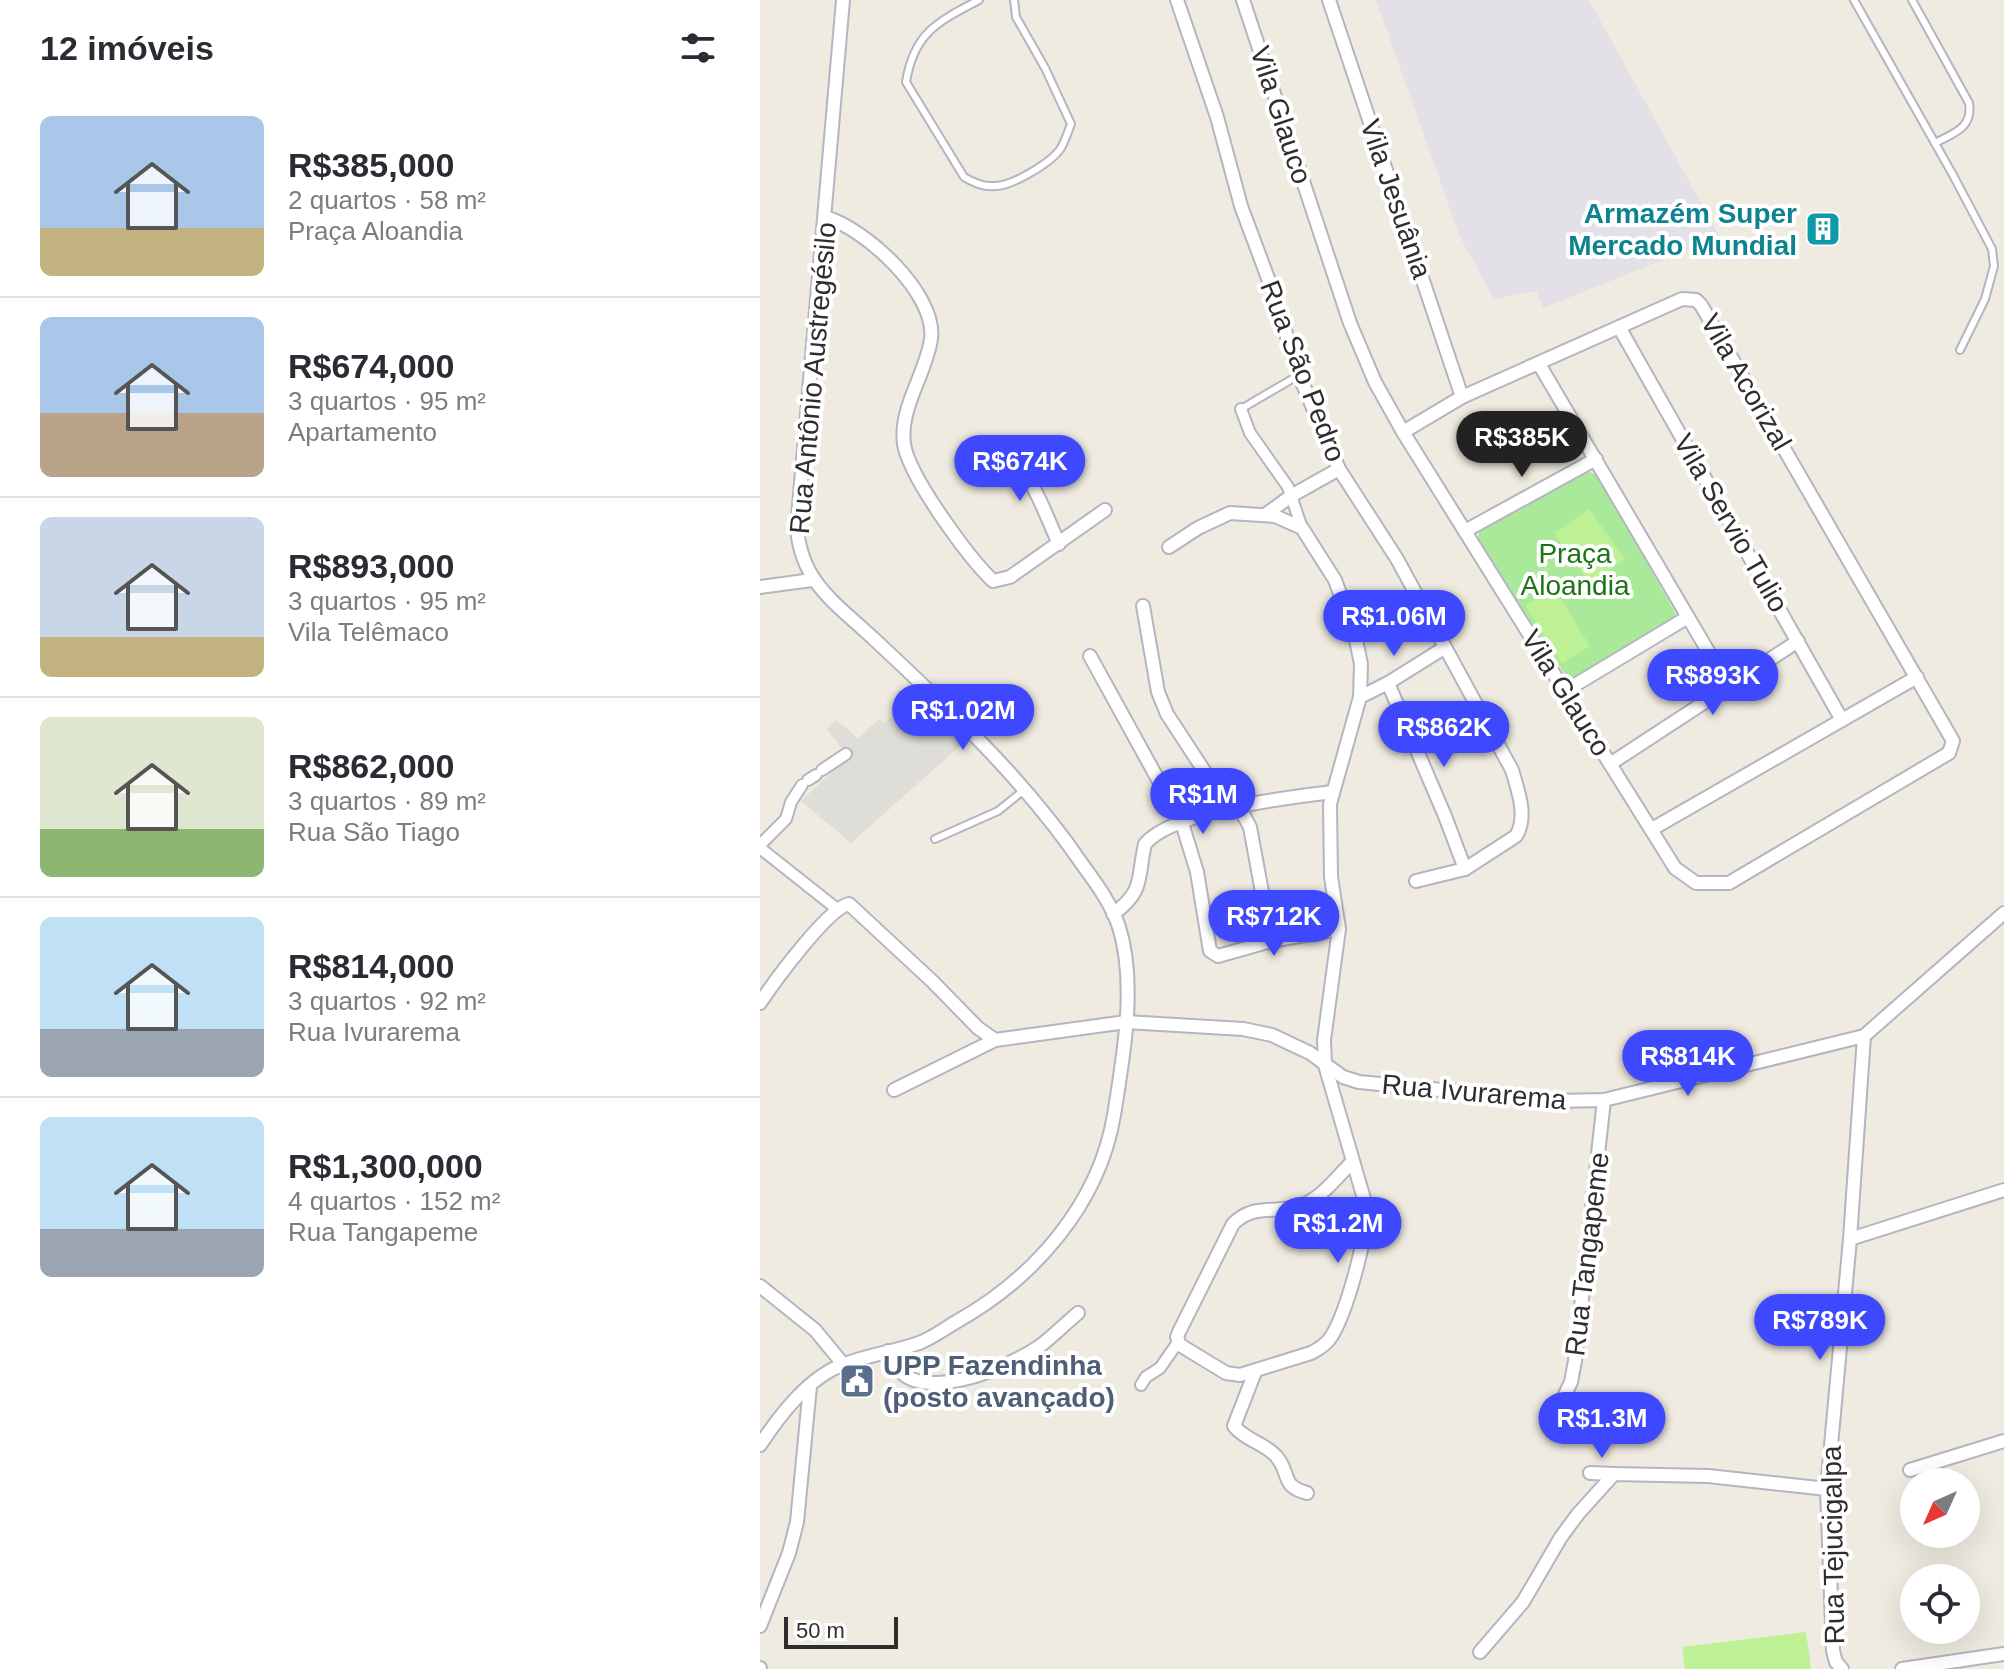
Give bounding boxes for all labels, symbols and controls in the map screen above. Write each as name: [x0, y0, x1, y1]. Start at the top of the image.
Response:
icon: filters: [676, 26, 720, 70]
text: 12 imóveis: [40, 29, 214, 67]
street label: Vila Glauco: [1244, 42, 1318, 188]
street label: Vila Jesuânia: [1354, 115, 1438, 283]
text: R$385,000: [288, 146, 454, 184]
icon: home: [104, 148, 200, 244]
text: 2 quartos · 58 m²: [288, 185, 486, 215]
place label: Armazém Super Mercado Mundial: [1568, 198, 1797, 261]
building icon: Armazém Super Mercado Mundial: [1804, 210, 1842, 248]
text: Praça Aloandia: [288, 216, 463, 246]
street label: Rua Antônio Austregésilo: [784, 221, 842, 535]
street label: Rua São Pedro: [1254, 276, 1352, 466]
street label: Vila Acorizal: [1695, 308, 1797, 456]
text: R$674,000: [288, 347, 454, 385]
icon: home: [104, 349, 200, 445]
text: 3 quartos · 95 m²: [288, 386, 486, 416]
pin: R$385K: [1457, 411, 1587, 479]
text: Apartamento: [288, 417, 437, 447]
text: R$385K: [1474, 422, 1570, 452]
street label: Vila Servio Tulio: [1668, 429, 1794, 617]
pin: R$674K: [955, 435, 1085, 503]
text: R$674K: [972, 446, 1068, 476]
park label: Praça Aloandia: [1521, 538, 1630, 601]
text: R$893,000: [288, 547, 454, 585]
icon: home: [104, 549, 200, 645]
text: 3 quartos · 95 m²: [288, 586, 486, 616]
pin: R$1.06M: [1320, 590, 1468, 658]
text: R$1.06M: [1341, 601, 1447, 631]
text: Vila Telêmaco: [288, 617, 449, 647]
street label: Vila Glauco: [1515, 624, 1617, 762]
pin: R$893K: [1648, 649, 1778, 717]
text: R$893K: [1665, 660, 1761, 690]
pin: R$1.02M: [889, 684, 1037, 752]
text: R$1.02M: [910, 695, 1016, 725]
pin: R$862K: [1379, 701, 1509, 769]
text: R$862K: [1396, 712, 1492, 742]
text: R$862,000: [288, 747, 454, 785]
icon: home: [104, 749, 200, 845]
pin: R$1M: [1156, 768, 1250, 836]
text: R$1M: [1168, 779, 1238, 809]
text: 3 quartos · 89 m²: [288, 786, 486, 816]
text: Rua São Tiago: [288, 817, 460, 847]
pin: R$712K: [1209, 890, 1339, 958]
text: R$712K: [1226, 901, 1322, 931]
text: R$814,000: [288, 947, 454, 985]
icon: home: [104, 949, 200, 1045]
text: 3 quartos · 92 m²: [288, 986, 486, 1016]
text: Rua Ivurarema: [288, 1017, 460, 1047]
pin: R$814K: [1623, 1030, 1753, 1098]
text: R$814K: [1640, 1041, 1736, 1071]
street label: Rua Ivurarema: [1380, 1068, 1568, 1116]
text: R$1,300,000: [288, 1147, 483, 1185]
icon: home: [104, 1149, 200, 1245]
street label: Rua Tangapeme: [1559, 1150, 1615, 1358]
text: 4 quartos · 152 m²: [288, 1186, 500, 1216]
pin: R$1.2M: [1273, 1197, 1403, 1265]
text: R$1.2M: [1292, 1208, 1384, 1238]
text: Rua Tangapeme: [288, 1217, 478, 1247]
pin: R$789K: [1755, 1294, 1885, 1362]
text: R$789K: [1772, 1305, 1868, 1335]
place label: UPP Fazendinha (posto avançado): [883, 1350, 1115, 1413]
public building icon: UPP Fazendinha (posto avançado): [838, 1362, 876, 1400]
pin: R$1.3M: [1537, 1392, 1667, 1460]
text: R$1.3M: [1556, 1403, 1648, 1433]
street label: Rua Tejucigalpa: [1816, 1445, 1850, 1645]
north arrow: [1900, 1468, 1980, 1548]
map controls: [1900, 1468, 1980, 1644]
button: locate: [1900, 1564, 1980, 1644]
scale bar: [784, 1613, 898, 1649]
text: 50 m: [796, 1618, 845, 1643]

